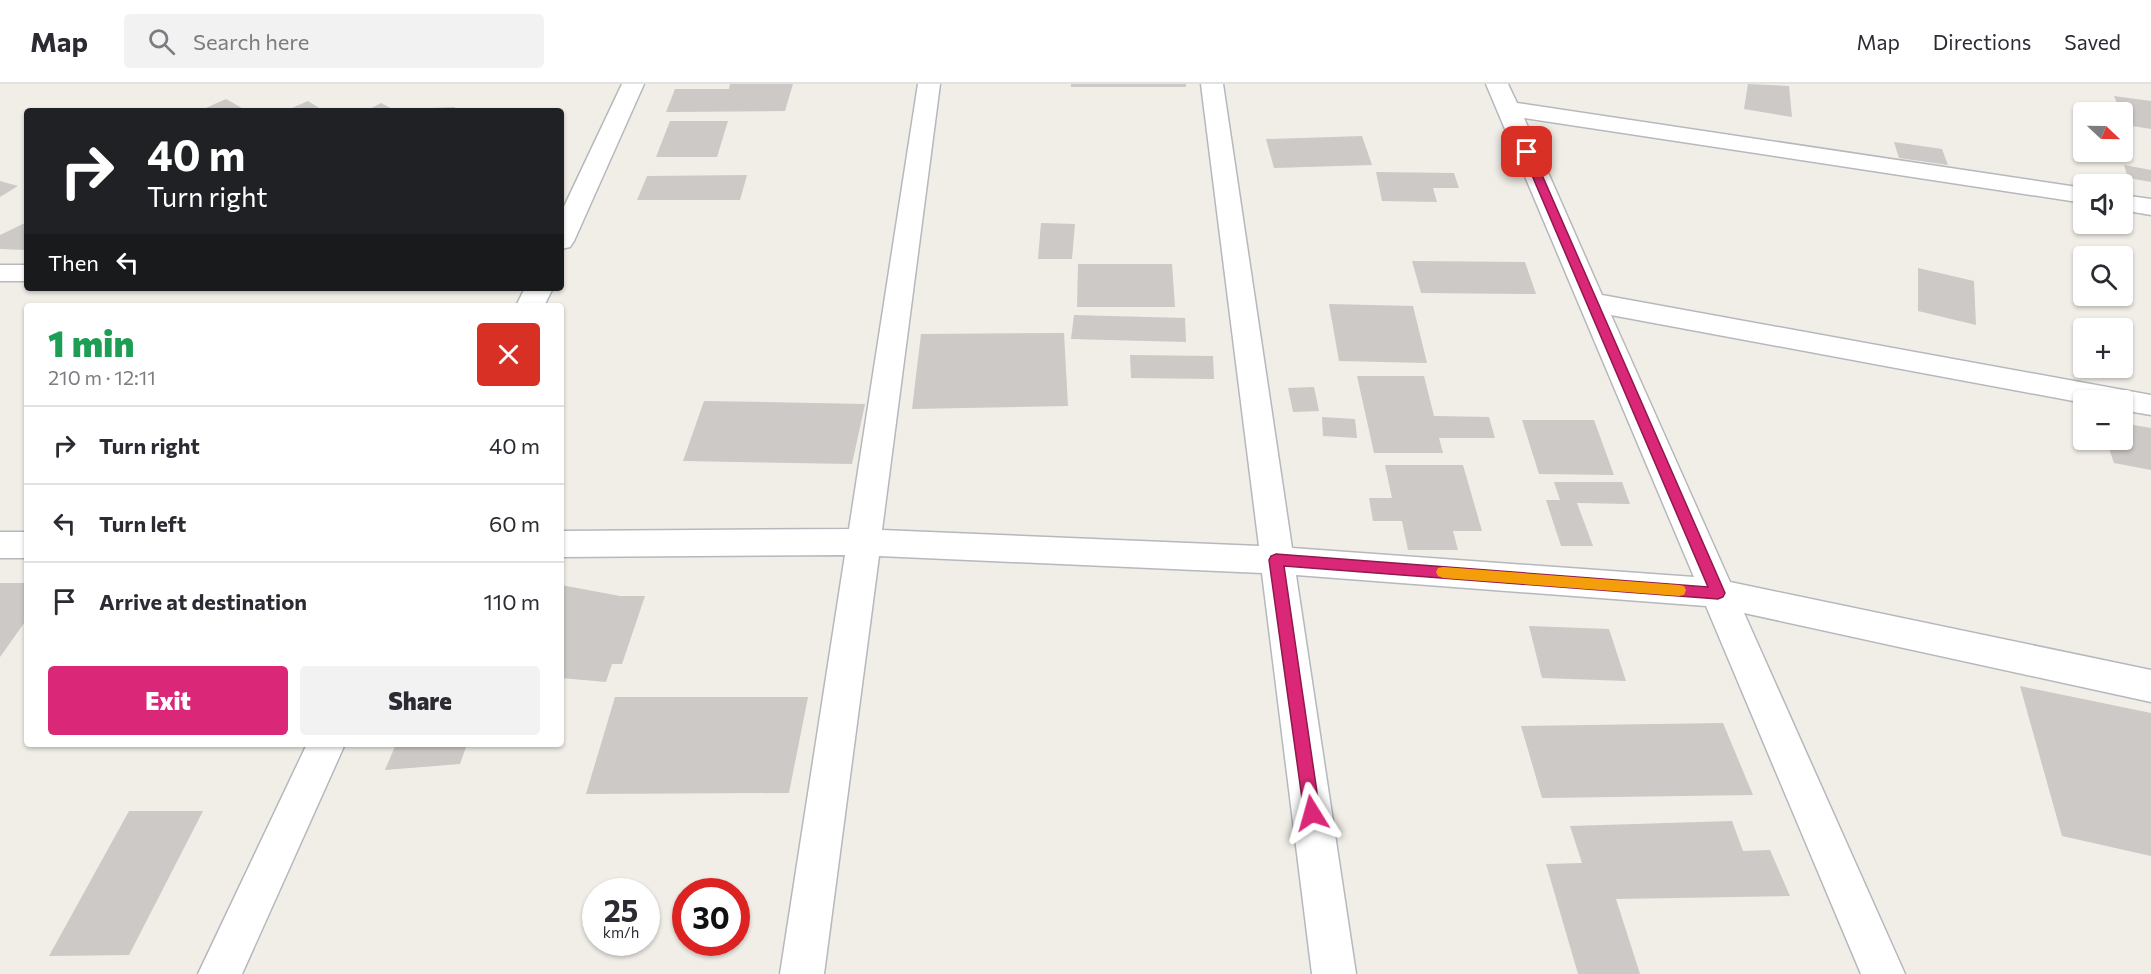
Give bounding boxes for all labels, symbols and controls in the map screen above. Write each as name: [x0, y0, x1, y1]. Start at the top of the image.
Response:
search box: [124, 14, 544, 68]
text: Map: [30, 24, 88, 58]
icon: search: [145, 25, 178, 58]
text: Search here: [193, 28, 309, 55]
text: Map: [1857, 29, 1900, 54]
text: Directions: [1933, 29, 2031, 54]
text: Saved: [2064, 29, 2121, 54]
north arrow: [2073, 102, 2133, 162]
map controls: [2073, 102, 2133, 450]
pin: [1501, 126, 1552, 177]
text: 40 m: [147, 128, 245, 180]
icon: right: [48, 132, 126, 210]
icon: arrive: [1510, 135, 1543, 168]
button: sound: [2073, 174, 2133, 234]
text: Turn right: [147, 180, 267, 213]
icon: left: [111, 246, 144, 279]
button: search: [2073, 246, 2133, 306]
text: Then: [48, 249, 99, 276]
button: +: [2073, 318, 2133, 378]
text: 1 min: [48, 320, 134, 364]
button: close: [477, 323, 540, 386]
text: 210 m · 12:11: [48, 365, 156, 389]
button: −: [2073, 390, 2133, 450]
icon: right: [48, 429, 81, 462]
text: Turn right: [99, 432, 200, 459]
text: 40 m: [489, 432, 540, 459]
icon: left: [48, 507, 81, 540]
text: Turn left: [99, 510, 186, 537]
text: 60 m: [489, 510, 540, 537]
icon: arrive: [48, 585, 81, 618]
text: Arrive at destination: [99, 588, 307, 615]
text: 110 m: [483, 588, 540, 615]
button: Exit: [48, 666, 288, 735]
button: Share: [300, 666, 540, 735]
position arrow: [1280, 781, 1344, 845]
speed limit sign: 30: [672, 878, 750, 956]
text: 25: [604, 891, 638, 928]
text: km/h: [603, 923, 639, 941]

